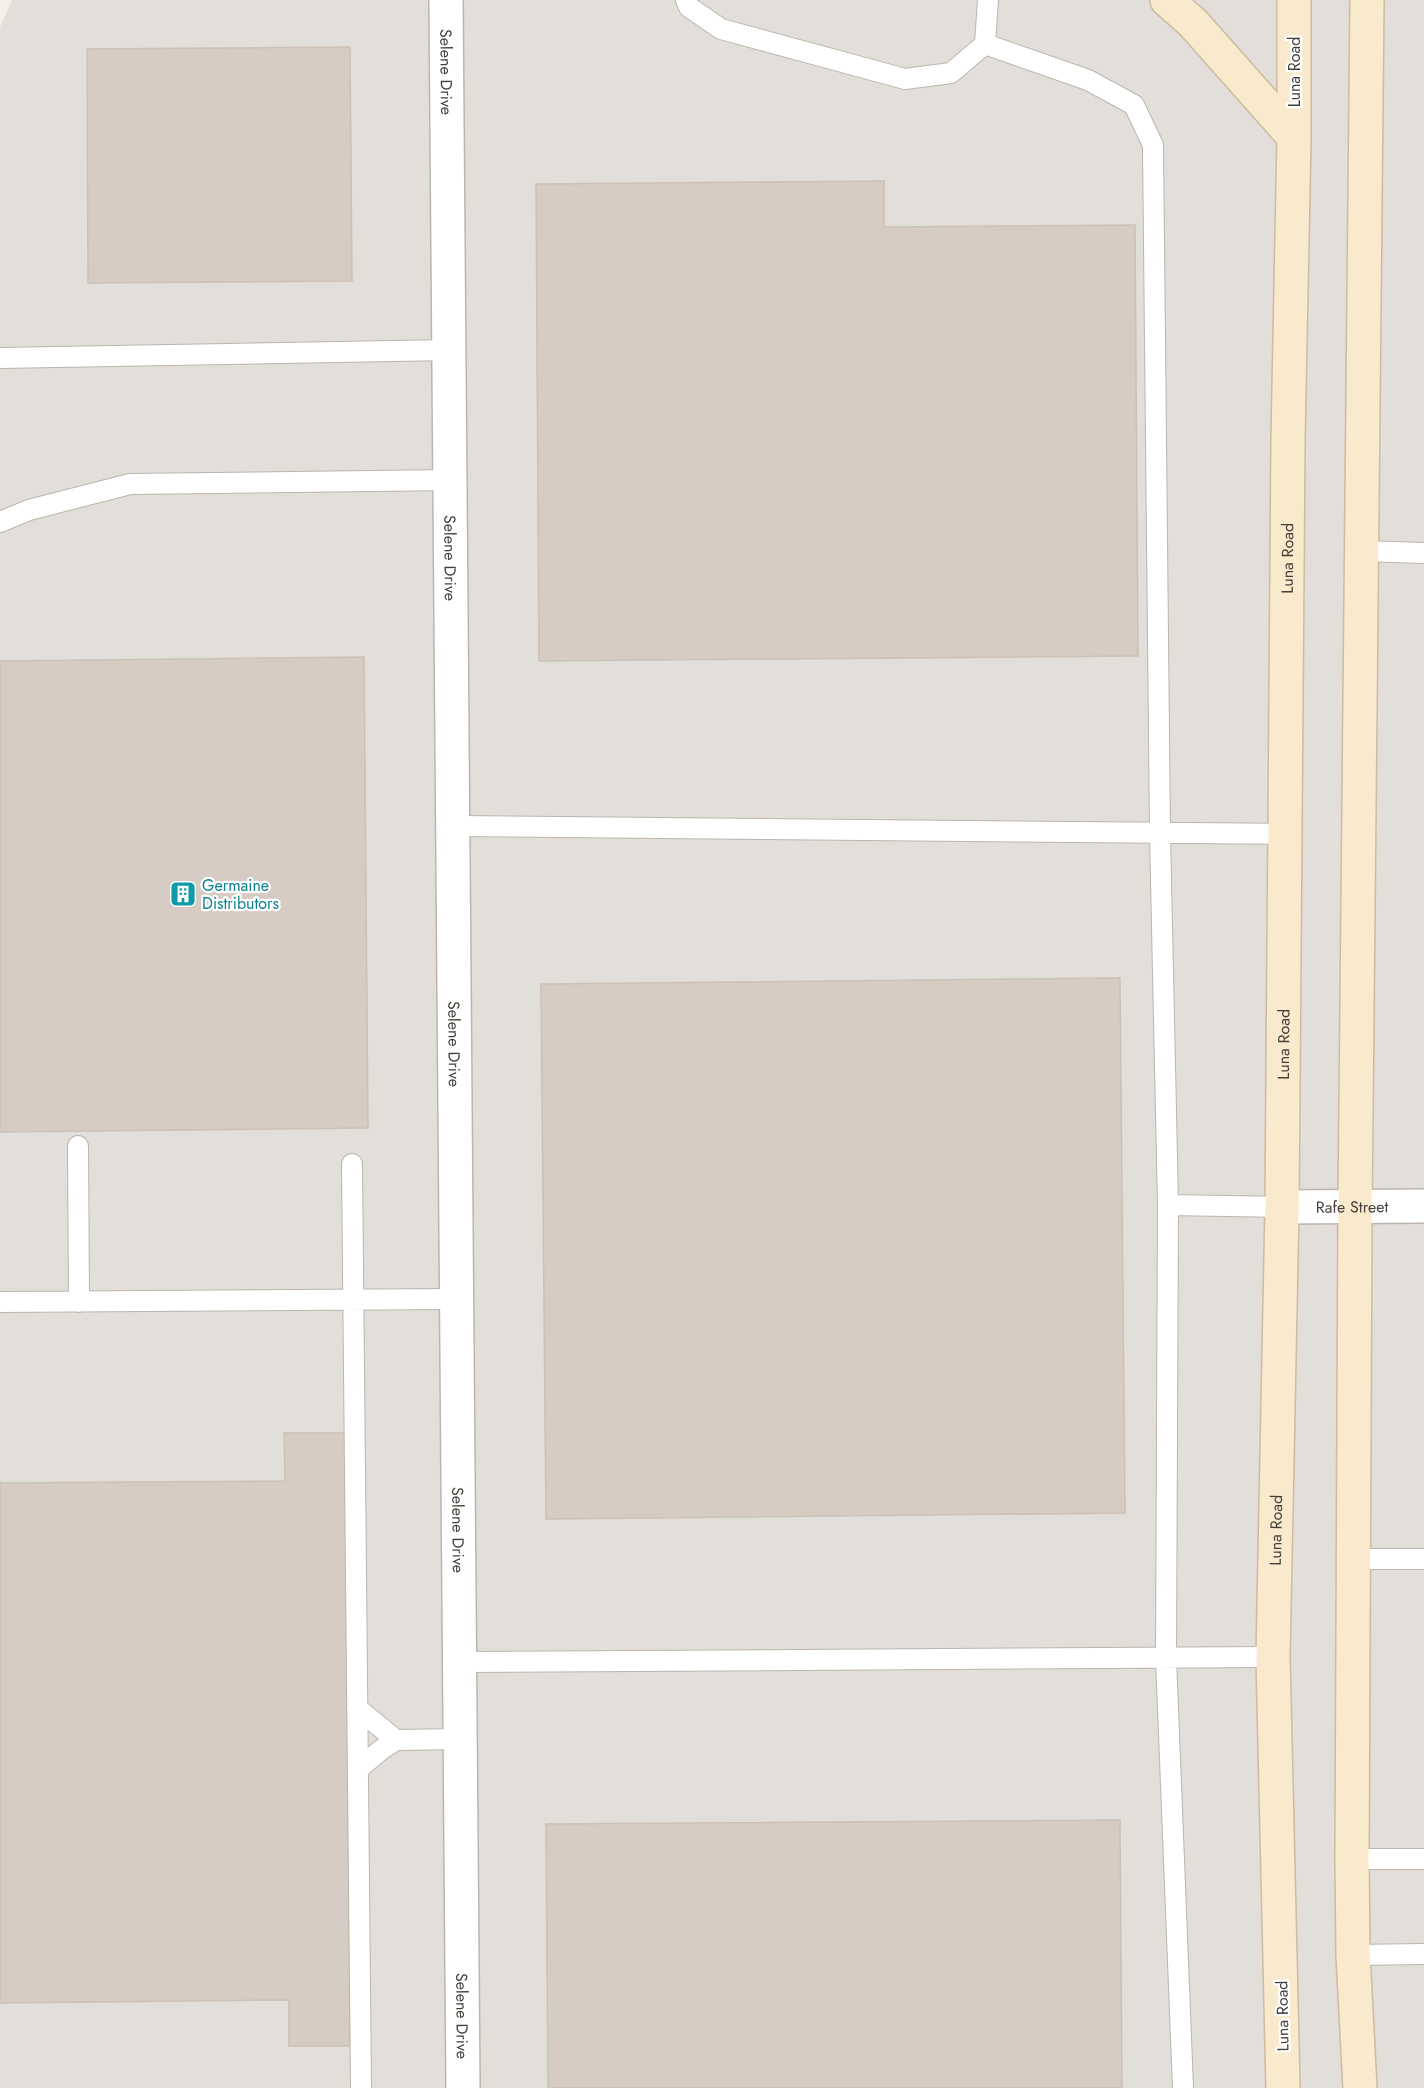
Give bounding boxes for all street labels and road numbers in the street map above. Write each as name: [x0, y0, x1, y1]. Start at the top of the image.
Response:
street label: Selene Drive: [434, 29, 458, 115]
street label: Luna Road: [1283, 37, 1306, 107]
street label: Selene Drive: [438, 515, 462, 601]
street label: Luna Road: [1276, 523, 1299, 594]
street label: Selene Drive: [442, 1001, 466, 1087]
street label: Luna Road: [1272, 1009, 1296, 1080]
street label: Rafe Street: [1316, 1195, 1389, 1219]
street label: Selene Drive: [446, 1487, 470, 1573]
street label: Luna Road: [1264, 1495, 1288, 1566]
street label: Selene Drive: [450, 1973, 474, 2059]
street label: Luna Road: [1270, 1980, 1295, 2052]

